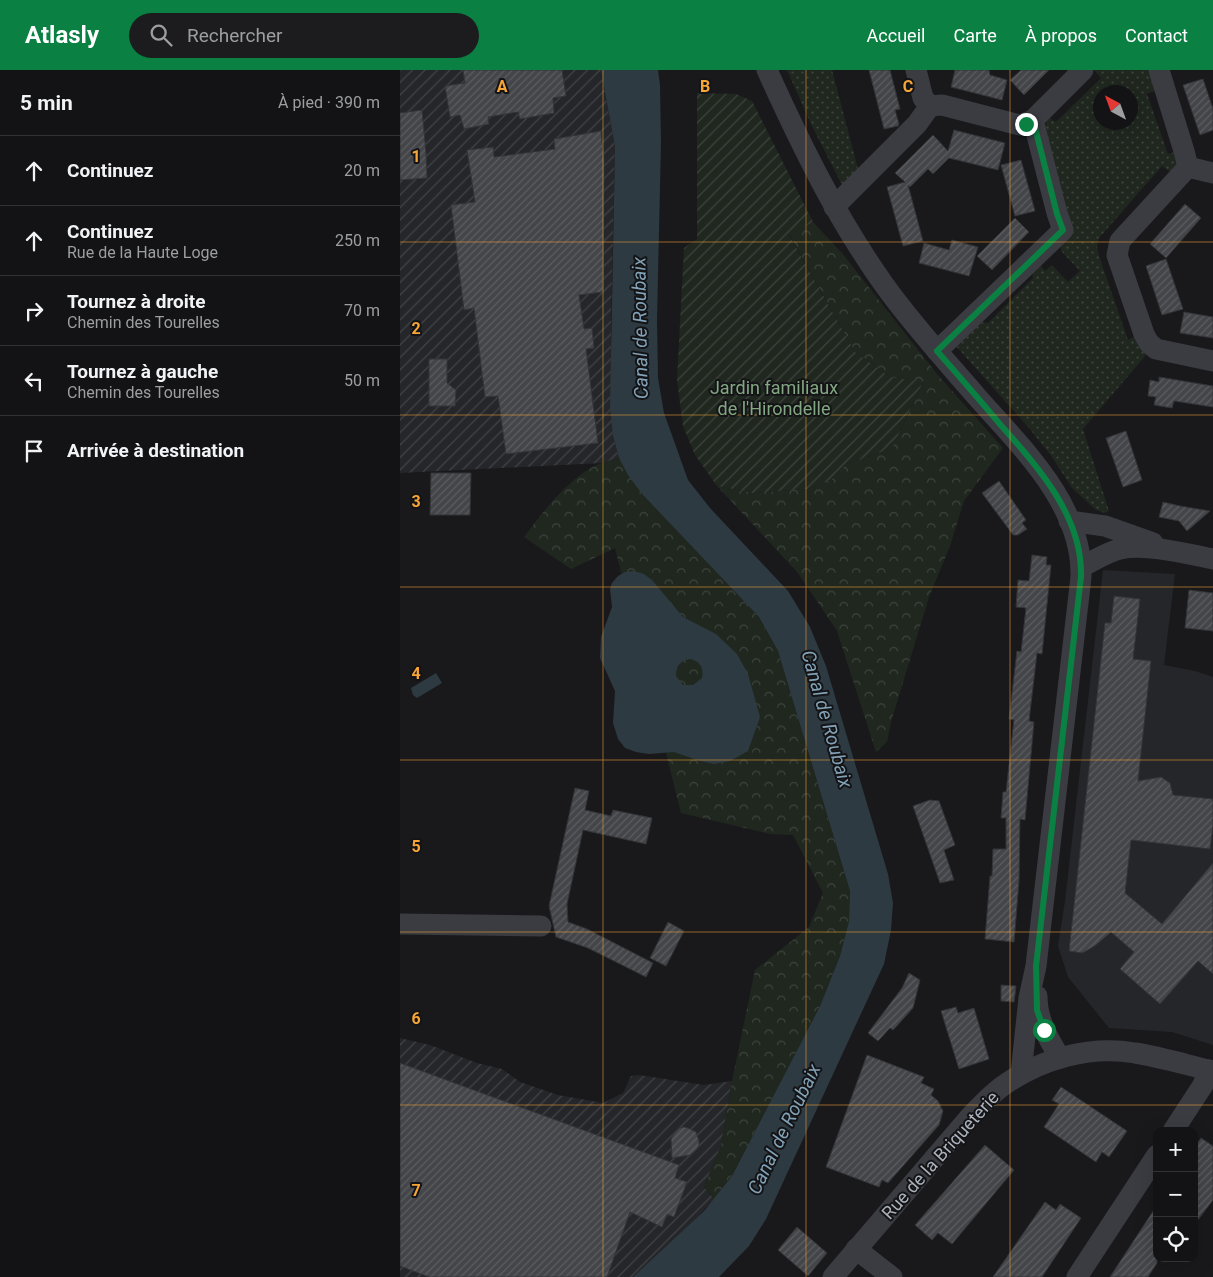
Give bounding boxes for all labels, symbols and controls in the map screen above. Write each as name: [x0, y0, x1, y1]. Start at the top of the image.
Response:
search box: [129, 13, 479, 58]
text: Atlasly: [25, 21, 99, 49]
icon: search: [147, 21, 175, 49]
text: Rechercher: [187, 24, 282, 47]
text: Accueil: [867, 25, 925, 46]
text: Carte: [953, 25, 997, 46]
text: À propos: [1025, 25, 1097, 46]
text: Contact: [1125, 25, 1188, 46]
text: A: [497, 77, 508, 96]
text: B: [700, 77, 710, 96]
text: C: [903, 77, 913, 96]
north arrow: [1093, 85, 1138, 130]
text: 5 min: [20, 91, 73, 115]
text: À pied · 390 m: [278, 93, 380, 112]
route end: [1015, 113, 1038, 136]
text: 1: [411, 147, 421, 166]
icon: ahead: [20, 157, 48, 185]
text: Continuez: [67, 159, 153, 182]
text: 20 m: [344, 161, 380, 180]
text: Continuez: [67, 220, 153, 243]
icon: ahead: [20, 227, 48, 255]
text: 250 m: [335, 231, 380, 250]
text: Rue de la Haute Loge: [67, 243, 218, 262]
water label: Canal de Roubaix: [627, 256, 653, 399]
text: Tournez à droite: [67, 290, 206, 313]
icon: right: [20, 297, 48, 325]
text: 70 m: [344, 301, 380, 320]
text: Chemin des Tourelles: [67, 313, 220, 332]
text: 2: [411, 319, 421, 338]
text: Tournez à gauche: [67, 360, 218, 383]
icon: left: [20, 367, 48, 395]
text: 50 m: [344, 371, 380, 390]
park label: Jardin familiaux de l'Hirondelle: [710, 377, 838, 419]
text: Chemin des Tourelles: [67, 383, 220, 402]
icon: arrive: [20, 437, 48, 465]
text: Arrivée à destination: [67, 439, 244, 462]
text: 3: [411, 492, 421, 511]
water label: Canal de Roubaix: [796, 647, 858, 791]
text: 4: [411, 664, 421, 683]
text: 5: [411, 837, 421, 856]
text: 6: [411, 1009, 421, 1028]
route start: [1033, 1019, 1056, 1042]
water label: Canal de Roubaix: [742, 1059, 826, 1198]
street label: Rue de la Briqueterie: [877, 1087, 1003, 1223]
map controls: [1153, 1127, 1198, 1262]
button: +: [1153, 1127, 1198, 1172]
button: −: [1153, 1172, 1198, 1217]
text: 7: [411, 1181, 421, 1200]
button: locate: [1153, 1217, 1198, 1262]

